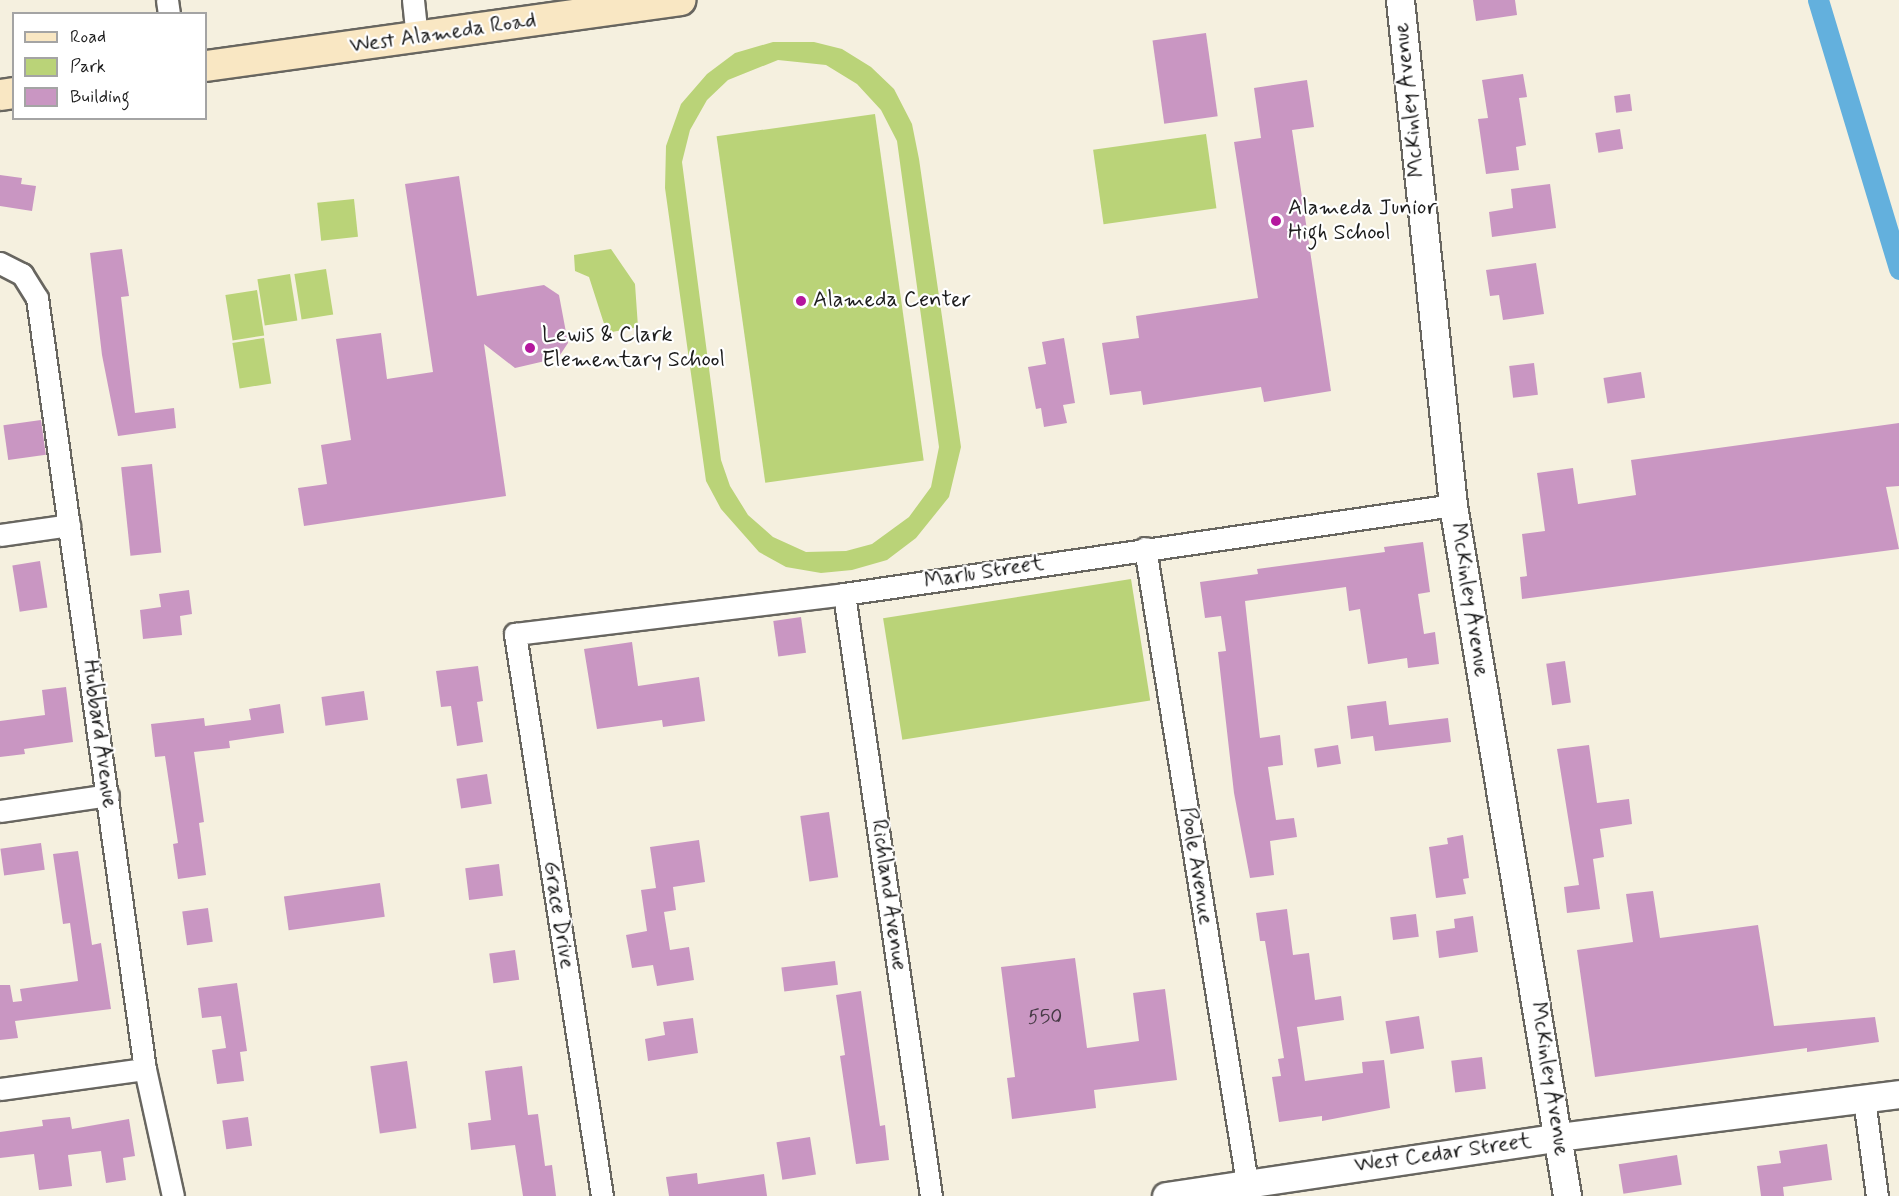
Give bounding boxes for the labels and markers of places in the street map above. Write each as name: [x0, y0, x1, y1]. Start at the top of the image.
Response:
place label: Alameda Junior High School: [1288, 195, 1438, 246]
marker: Alameda Junior High School: [1269, 214, 1283, 228]
place label: Alameda Center: [813, 288, 972, 314]
marker: Alameda Center: [794, 294, 808, 308]
place label: Lewis & Clark Elementary School: [542, 322, 725, 374]
marker: Lewis & Clark Elementary School: [523, 341, 537, 355]

